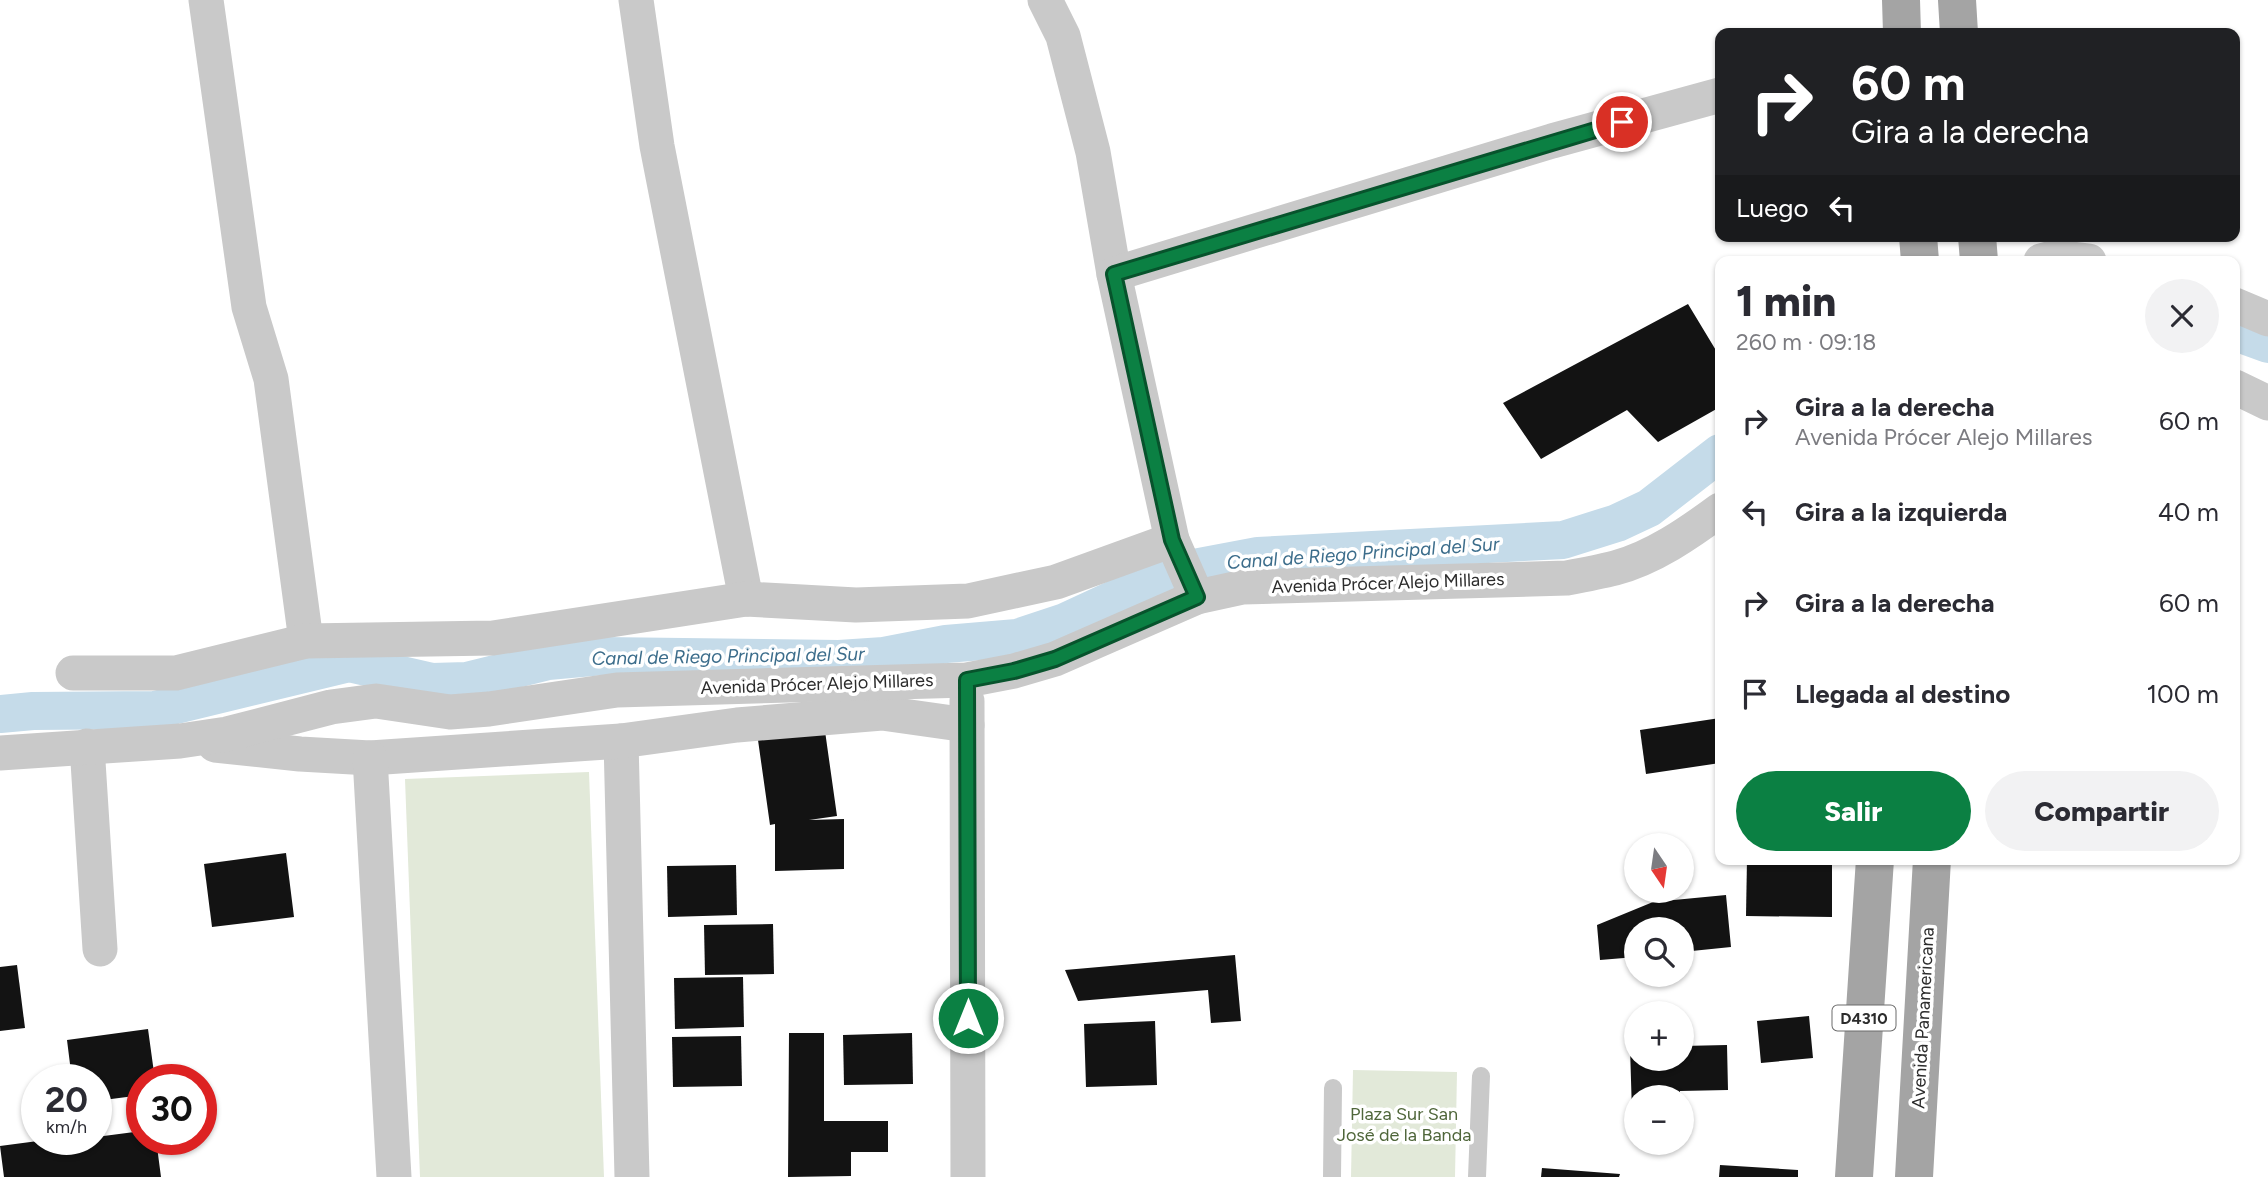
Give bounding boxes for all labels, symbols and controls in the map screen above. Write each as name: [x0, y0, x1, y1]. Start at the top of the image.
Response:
text: 60 m: [1851, 53, 1966, 112]
icon: right: [1736, 56, 1827, 147]
pin: [1592, 92, 1652, 152]
icon: arrive: [1603, 103, 1641, 141]
text: Gira a la derecha: [1851, 113, 2089, 151]
icon: left: [1823, 189, 1861, 227]
text: Luego: [1736, 192, 1809, 224]
text: 1 min: [1736, 276, 1836, 327]
button: close: [2145, 279, 2219, 353]
text: 260 m · 09:18: [1736, 328, 1876, 356]
text: Gira a la derecha: [1795, 391, 1995, 423]
icon: right: [1736, 402, 1774, 440]
text: 60 m: [2159, 405, 2219, 437]
text: Avenida Prócer Alejo Millares: [1795, 423, 2093, 451]
icon: left: [1736, 493, 1774, 531]
text: Gira a la izquierda: [1795, 496, 2007, 528]
text: 40 m: [2158, 496, 2219, 528]
water label: Canal de Riego Principal del Sur: [1226, 532, 1501, 574]
street label: Avenida Prócer Alejo Millares: [1271, 568, 1505, 598]
icon: right: [1736, 584, 1774, 622]
text: Gira a la derecha: [1795, 587, 1995, 619]
text: 60 m: [2159, 587, 2219, 619]
water label: Canal de Riego Principal del Sur: [591, 642, 865, 670]
street label: Avenida Prócer Alejo Millares: [700, 669, 934, 699]
icon: arrive: [1736, 675, 1774, 713]
text: Llegada al destino: [1795, 678, 2010, 710]
text: 100 m: [2146, 678, 2219, 710]
button: Salir: [1736, 771, 1971, 851]
button: Compartir: [1985, 771, 2219, 851]
north arrow: [1624, 833, 1694, 903]
map controls: [1624, 833, 1694, 1155]
button: search: [1624, 917, 1694, 987]
street label: Avenida Panamericana: [1907, 927, 1939, 1109]
position arrow: [931, 981, 1005, 1055]
button: +: [1624, 1001, 1694, 1071]
road number: D4310: [1832, 1006, 1896, 1030]
speed limit sign: 30: [126, 1064, 217, 1155]
text: 20: [45, 1079, 88, 1121]
button: −: [1624, 1085, 1694, 1155]
park label: Plaza Sur San José de la Banda: [1337, 1103, 1471, 1146]
text: km/h: [46, 1116, 87, 1138]

